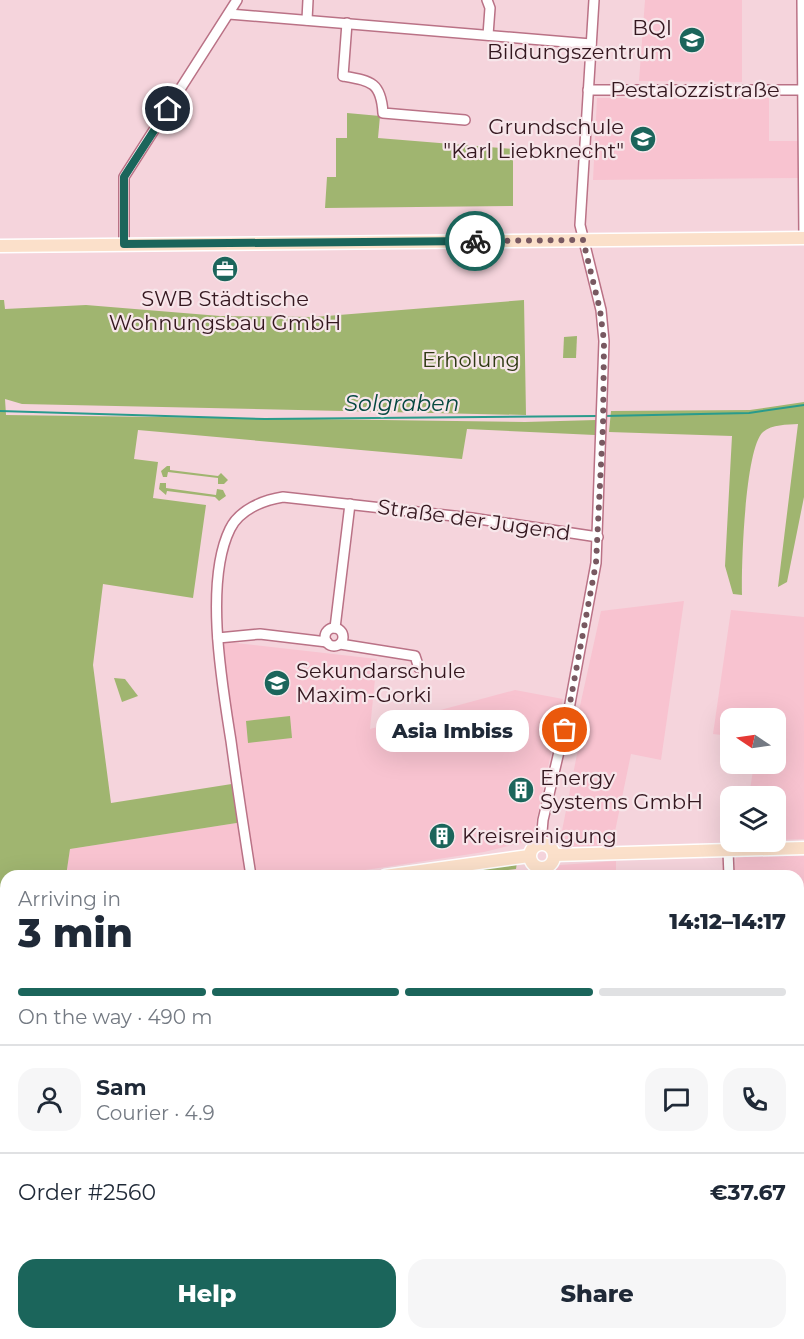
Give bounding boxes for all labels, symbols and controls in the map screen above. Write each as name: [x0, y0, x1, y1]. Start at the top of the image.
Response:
place label: BQI Bildungszentrum: [487, 15, 672, 64]
school or university icon: BQI Bildungszentrum: [677, 25, 707, 55]
street label: Pestalozzistraße: [610, 77, 780, 102]
pin: [142, 83, 193, 134]
icon: home: [151, 92, 184, 125]
place label: Grundschule "Karl Liebknecht": [443, 114, 624, 163]
school or university icon: Grundschule "Karl Liebknecht": [628, 124, 658, 154]
courier: [445, 211, 505, 271]
icon: bike: [459, 225, 492, 258]
office icon: SWB Städtische Wohnungsbau GmbH: [210, 254, 240, 284]
place label: SWB Städtische Wohnungsbau GmbH: [109, 286, 341, 335]
park label: Erholung: [422, 347, 520, 372]
water label: Solgraben: [345, 390, 459, 417]
street label: Straße der Jugend: [376, 494, 572, 545]
place label: Sekundarschule Maxim-Gorki: [296, 658, 466, 707]
school or university icon: Sekundarschule Maxim-Gorki: [262, 668, 292, 698]
pin: [539, 704, 590, 755]
north arrow: [720, 708, 786, 774]
map controls: [720, 708, 786, 852]
callout: Asia Imbiss: [376, 709, 529, 751]
icon: bag: [548, 713, 581, 746]
text: Asia Imbiss: [392, 719, 513, 743]
place label: Energy Systems GmbH: [540, 765, 703, 814]
building icon: Energy Systems GmbH: [506, 775, 536, 805]
button: layers: [720, 786, 786, 852]
building icon: Kreisreinigung: [427, 821, 457, 851]
place label: Kreisreinigung: [462, 823, 617, 848]
text: Arriving in: [18, 887, 121, 911]
text: 14:12–14:17: [669, 908, 786, 935]
text: 3 min: [18, 909, 133, 957]
text: On the way · 490 m: [18, 1005, 212, 1029]
button: person: [18, 1068, 81, 1131]
button: chat: [645, 1068, 708, 1131]
button: phone: [723, 1068, 786, 1131]
text: Sam: [96, 1074, 147, 1101]
text: Courier · 4.9: [96, 1101, 215, 1125]
text: Order #2560: [18, 1179, 156, 1206]
text: €37.67: [710, 1179, 786, 1206]
button: Help: [18, 1259, 396, 1328]
button: Share: [408, 1259, 786, 1328]

